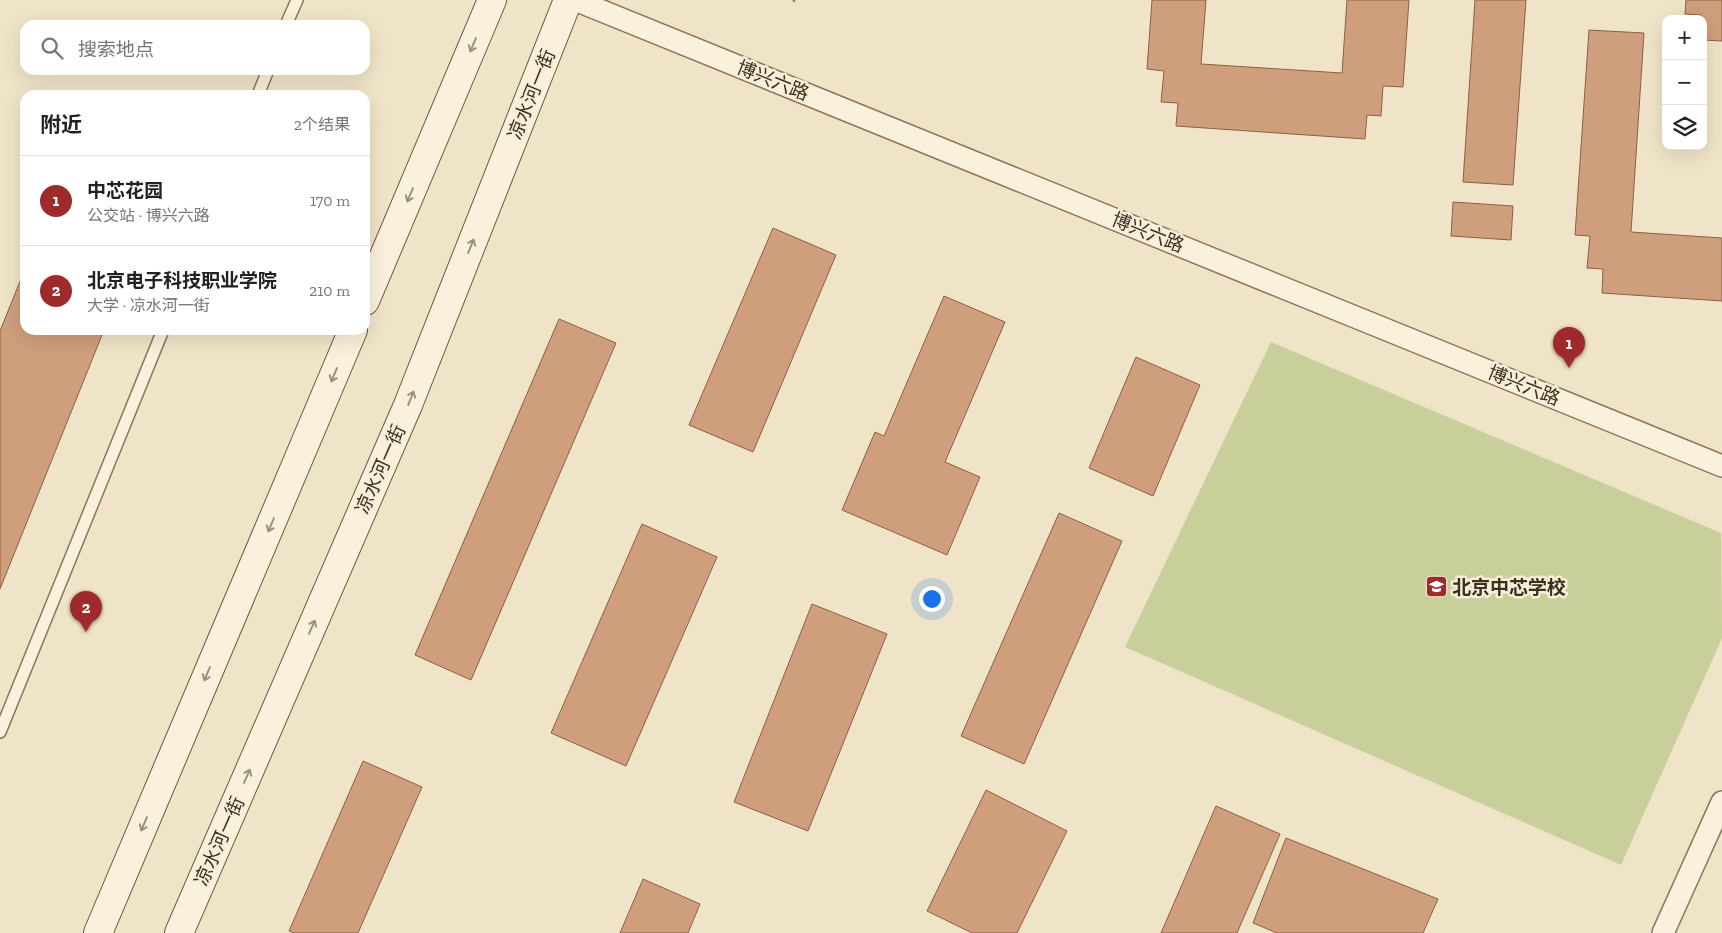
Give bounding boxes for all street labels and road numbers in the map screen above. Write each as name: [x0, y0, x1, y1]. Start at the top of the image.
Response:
street label: 凉水河一街: [503, 46, 560, 143]
street label: 博兴六路: [733, 56, 812, 105]
street label: 博兴六路: [1108, 208, 1187, 257]
street label: 博兴六路: [1484, 361, 1563, 410]
street label: 凉水河一街: [351, 421, 410, 517]
street label: 凉水河一街: [190, 793, 249, 889]

